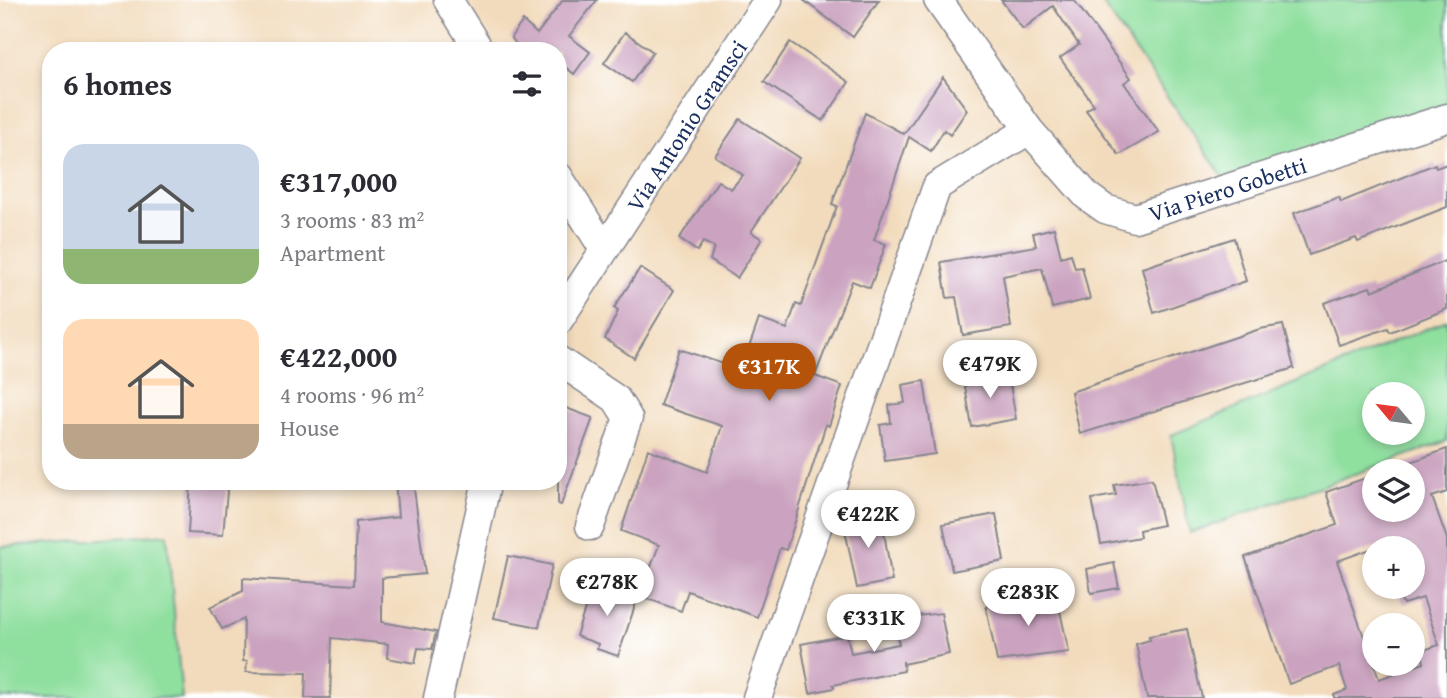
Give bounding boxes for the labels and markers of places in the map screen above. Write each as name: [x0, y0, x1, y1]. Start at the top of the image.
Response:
pin: €479K: [941, 340, 1039, 400]
pin: €317K: [720, 344, 818, 403]
pin: €422K: [819, 490, 917, 550]
pin: €278K: [558, 558, 656, 618]
pin: €283K: [979, 568, 1077, 628]
pin: €331K: [825, 594, 923, 654]

